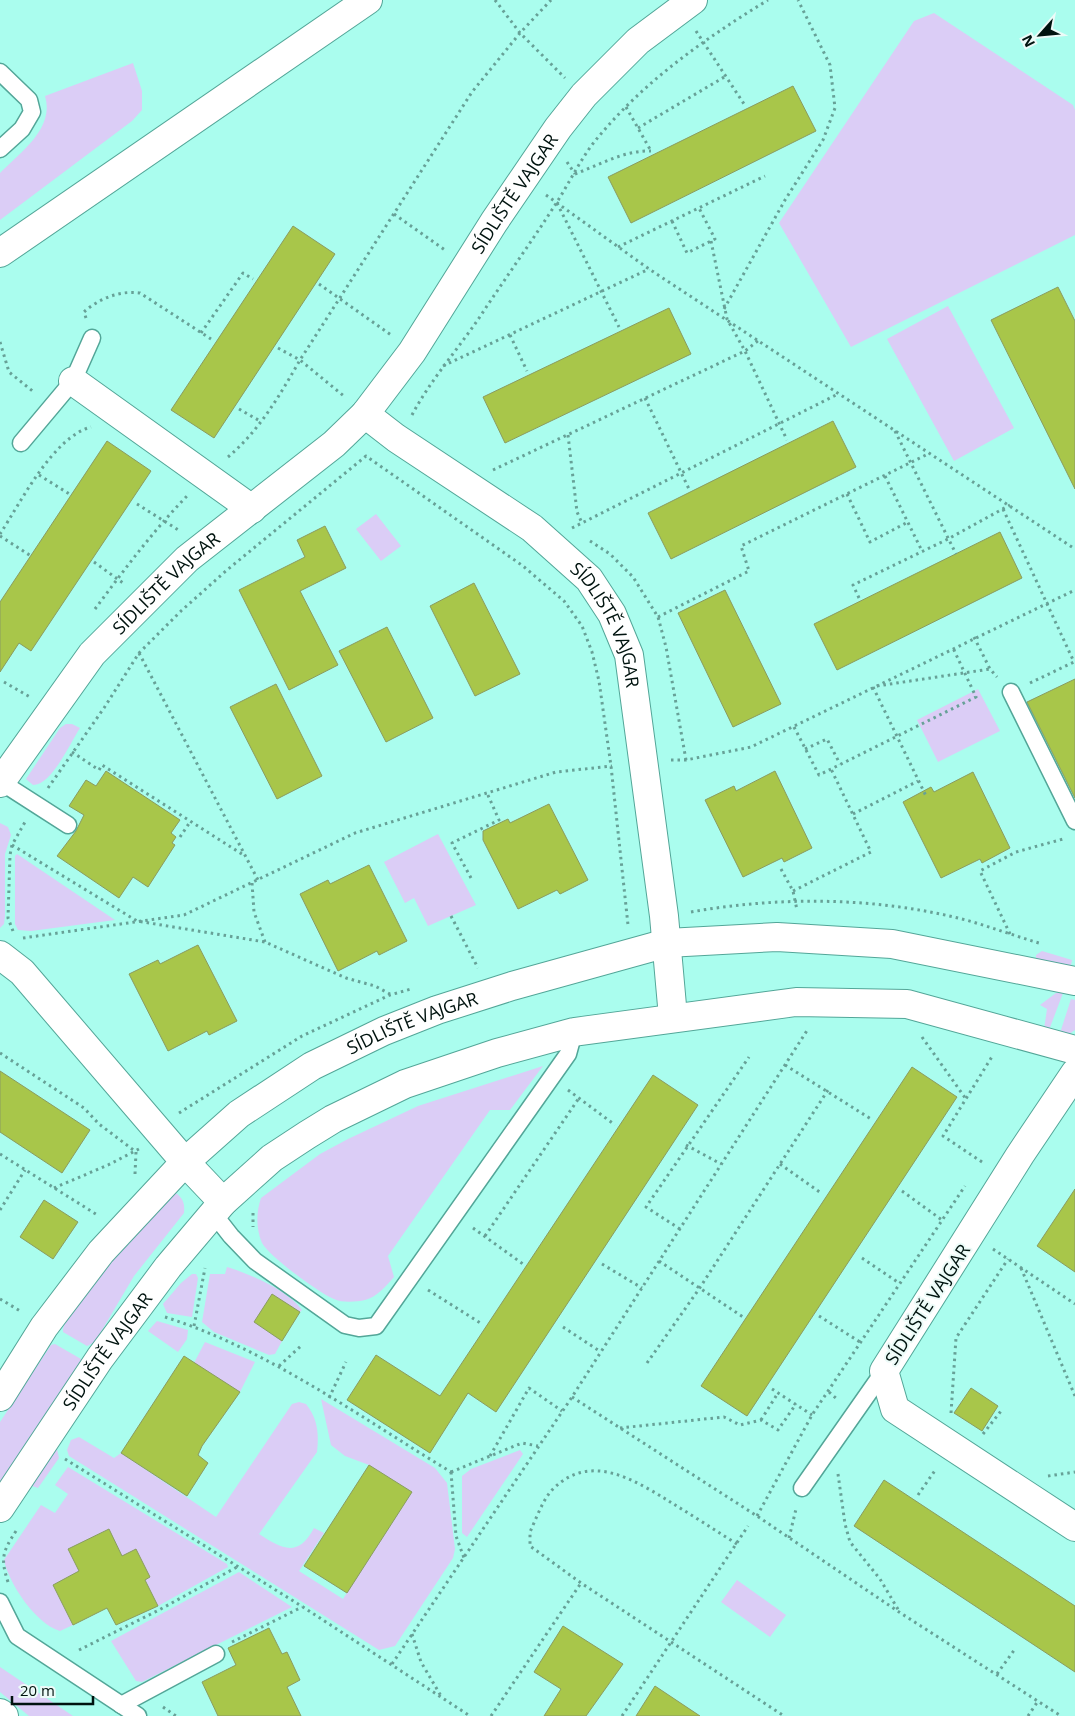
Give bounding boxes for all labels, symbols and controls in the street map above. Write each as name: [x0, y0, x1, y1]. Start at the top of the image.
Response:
north arrow: [1015, 10, 1065, 60]
text: N: [1017, 32, 1039, 51]
street label: SÍDLIŠTĚ VAJGAR: [465, 129, 563, 258]
street label: SÍDLIŠTĚ VAJGAR: [107, 526, 224, 639]
street label: SÍDLIŠTĚ VAJGAR: [566, 556, 645, 689]
street label: SÍDLIŠTĚ VAJGAR: [342, 986, 481, 1059]
street label: SÍDLIŠTĚ VAJGAR: [879, 1239, 975, 1369]
street label: SÍDLIŠTĚ VAJGAR: [57, 1287, 157, 1415]
scale bar: [12, 1674, 94, 1706]
text: 20 m: [20, 1680, 55, 1700]

